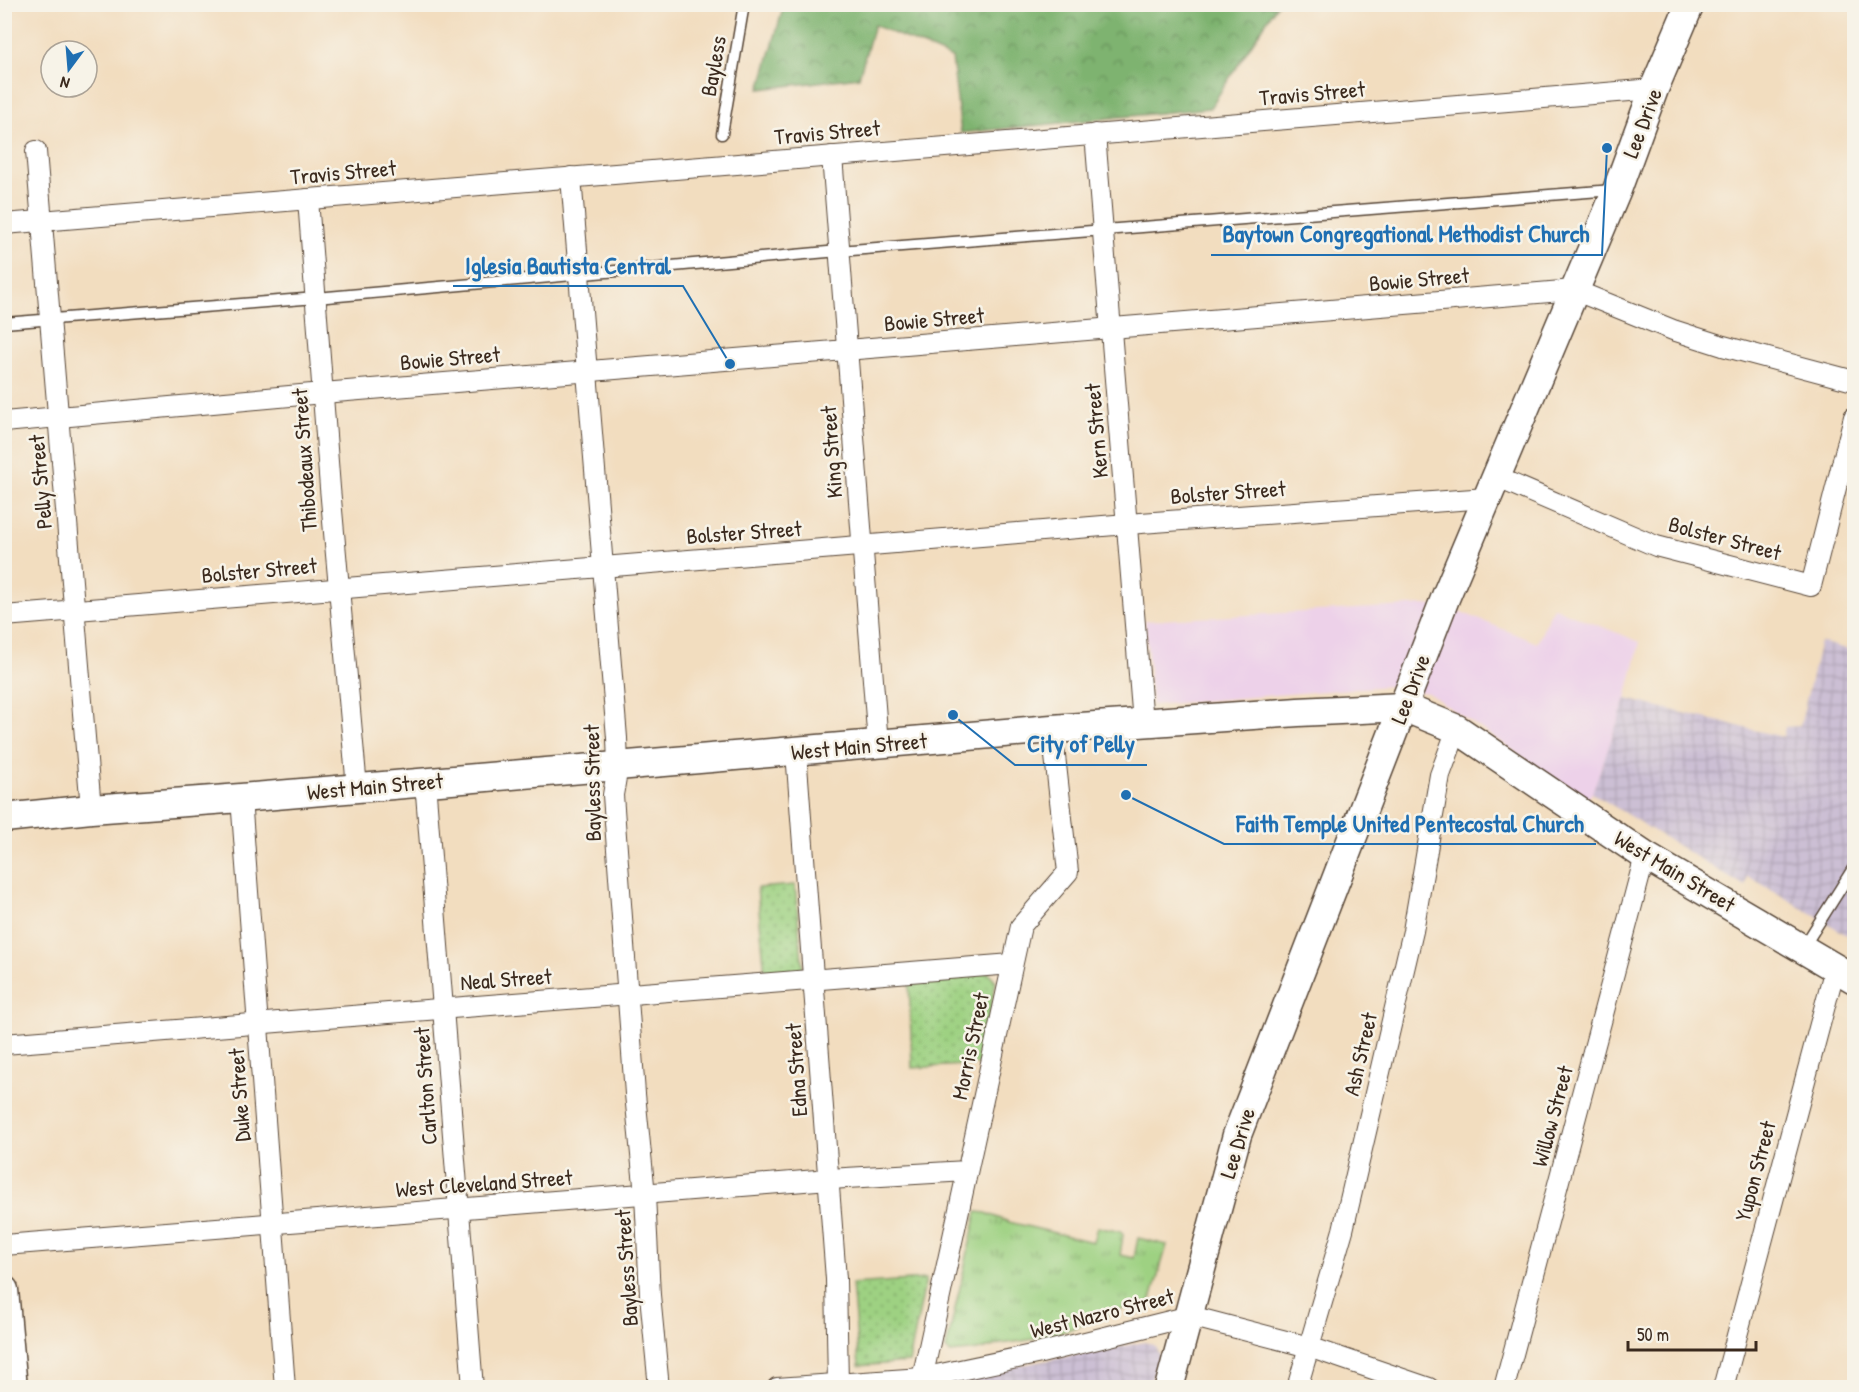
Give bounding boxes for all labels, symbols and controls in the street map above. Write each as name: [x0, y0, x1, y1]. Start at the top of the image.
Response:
street label: Bayless: [693, 34, 733, 98]
north arrow: [39, 39, 99, 99]
text: N: [57, 72, 72, 95]
street label: Travis Street: [1258, 73, 1366, 113]
street label: Lee Drive: [1615, 84, 1669, 162]
street label: Travis Street: [773, 112, 881, 152]
street label: Travis Street: [289, 152, 397, 192]
callout: Baytown Congregational Methodist Church: [1211, 213, 1602, 255]
text: Baytown Congregational Methodist Church: [1223, 217, 1589, 250]
callout: Iglesia Bautista Central: [453, 244, 683, 286]
text: Iglesia Bautista Central: [465, 249, 672, 282]
street label: Bowie Street: [1368, 260, 1471, 298]
street label: Bowie Street: [883, 300, 986, 338]
street label: Bowie Street: [399, 339, 502, 377]
street label: Kern Street: [1077, 382, 1115, 480]
street label: Thibodeaux Street: [284, 387, 324, 533]
street label: King Street: [813, 404, 849, 499]
street label: Pelly Street: [21, 433, 59, 530]
street label: Bolster Street: [1169, 473, 1287, 511]
street label: Bolster Street: [1665, 509, 1785, 568]
street label: Bolster Street: [685, 513, 803, 551]
street label: Bolster Street: [200, 550, 318, 590]
street label: Lee Drive: [1383, 650, 1437, 728]
callout: City of Pelly: [1015, 723, 1147, 765]
street label: Bayless Street: [576, 724, 608, 842]
street label: West Main Street: [790, 725, 929, 767]
text: City of Pelly: [1027, 727, 1135, 760]
street label: West Main Street: [306, 765, 445, 807]
callout: Faith Temple United Pentecostal Church: [1224, 802, 1596, 844]
text: Faith Temple United Pentecostal Church: [1235, 807, 1584, 840]
street label: West Main Street: [1609, 823, 1741, 919]
street label: Neal Street: [459, 961, 553, 997]
street label: Morris Street: [944, 989, 996, 1102]
street label: Ash Street: [1336, 1009, 1384, 1099]
street label: Edna Street: [778, 1022, 814, 1118]
street label: Carlton Street: [406, 1026, 444, 1146]
street label: Duke Street: [221, 1047, 257, 1143]
street label: Willow Street: [1524, 1062, 1580, 1170]
street label: Lee Drive: [1212, 1104, 1262, 1182]
street label: Yupon Street: [1727, 1117, 1783, 1225]
street label: West Cleveland Street: [395, 1162, 574, 1204]
street label: Bayless Street: [607, 1208, 645, 1327]
street label: West Nazro Street: [1027, 1281, 1177, 1345]
scale bar: [1628, 1314, 1756, 1352]
text: 50 m: [1637, 1322, 1669, 1347]

